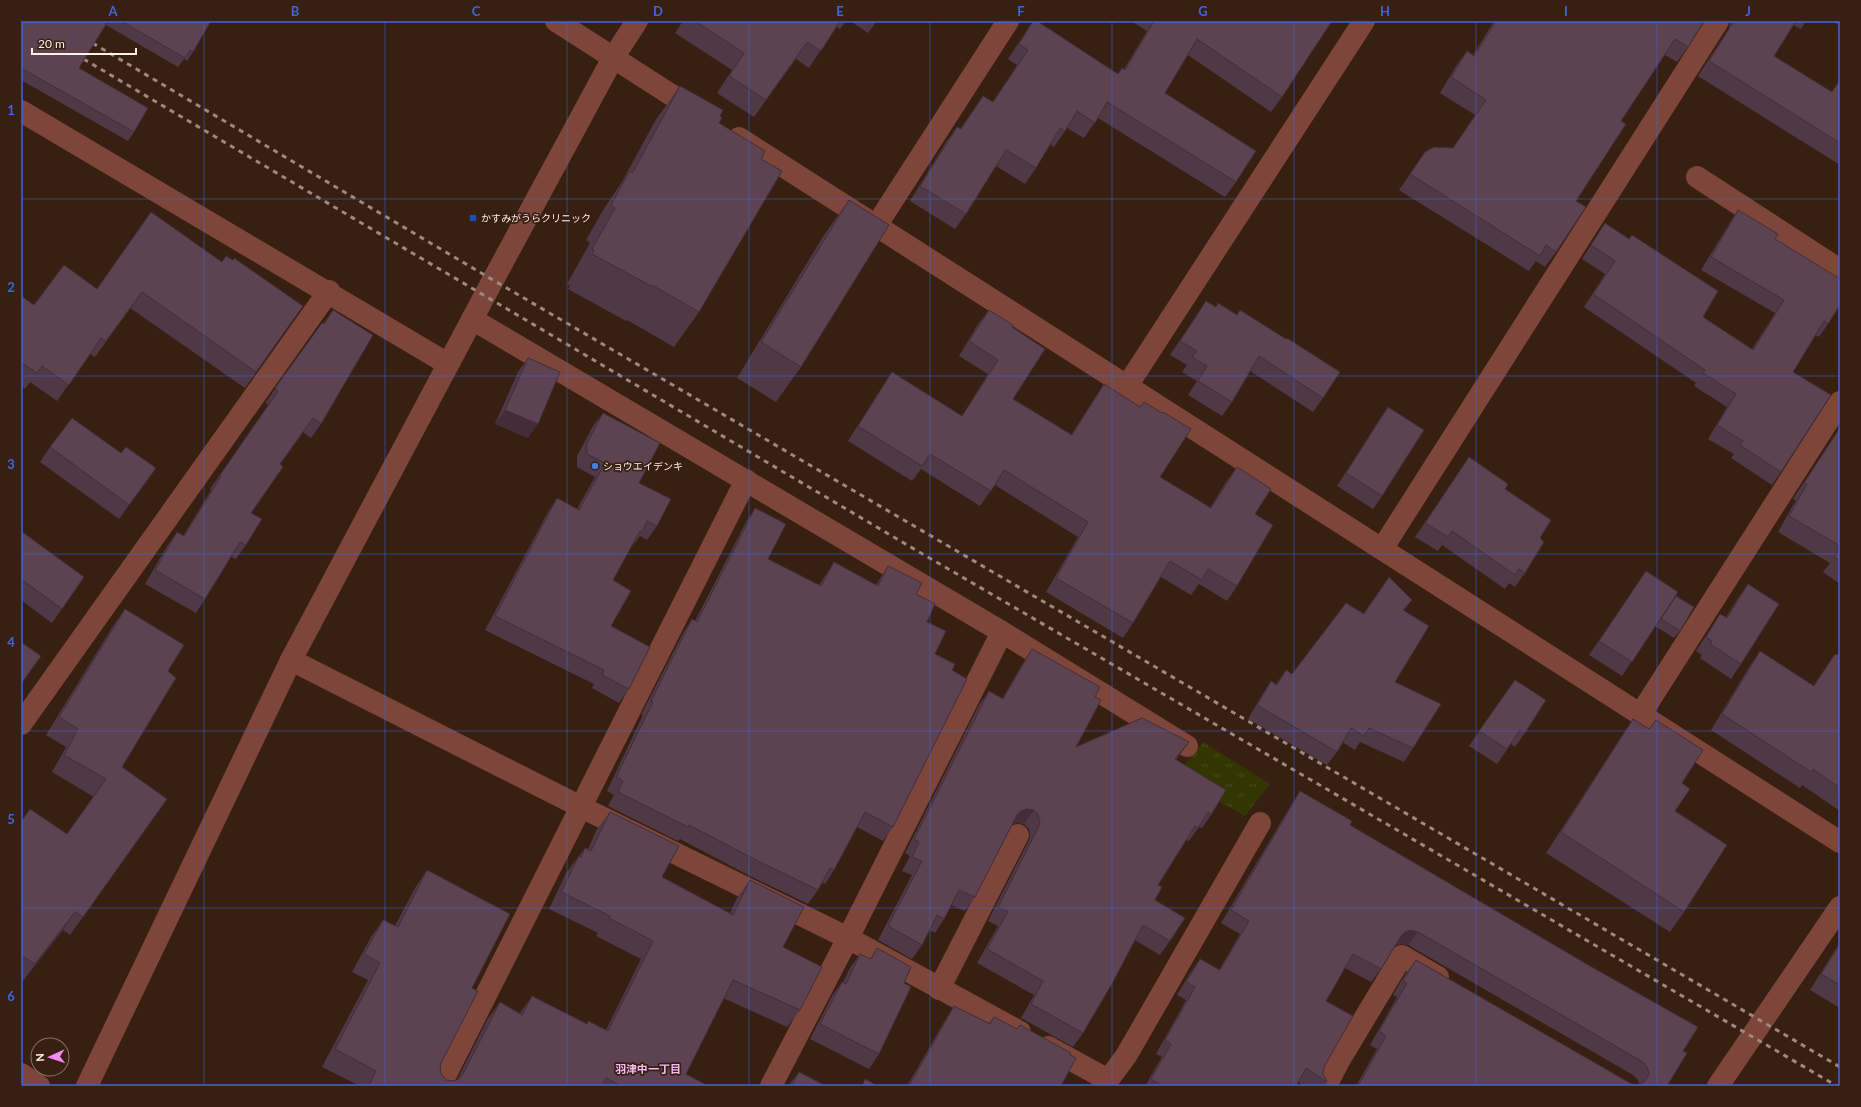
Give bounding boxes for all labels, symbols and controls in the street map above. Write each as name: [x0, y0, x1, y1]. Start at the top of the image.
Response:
text: A: [107, 3, 118, 19]
text: B: [291, 3, 300, 19]
text: C: [472, 3, 481, 19]
text: D: [653, 3, 663, 19]
text: E: [836, 3, 844, 19]
text: F: [1017, 3, 1025, 19]
text: G: [1198, 3, 1208, 19]
text: H: [1380, 3, 1390, 19]
text: I: [1564, 3, 1568, 19]
text: J: [1745, 3, 1751, 19]
scale bar: [32, 30, 136, 56]
text: 20 m: [38, 36, 65, 51]
text: 1: [7, 102, 15, 118]
place label: かすみがうらクリニック: [481, 212, 591, 224]
marker: かすみがうらクリニック: [468, 213, 478, 223]
text: 2: [7, 279, 15, 295]
text: 3: [7, 456, 15, 472]
place label: ショウエイデンキ: [603, 460, 683, 472]
marker: ショウエイデンキ: [590, 461, 600, 471]
text: 4: [7, 634, 15, 650]
text: 5: [7, 811, 15, 827]
text: 6: [7, 988, 15, 1004]
north arrow: [30, 1037, 70, 1077]
text: N: [33, 1053, 46, 1062]
district label: 羽津中一丁目: [615, 1062, 681, 1075]

